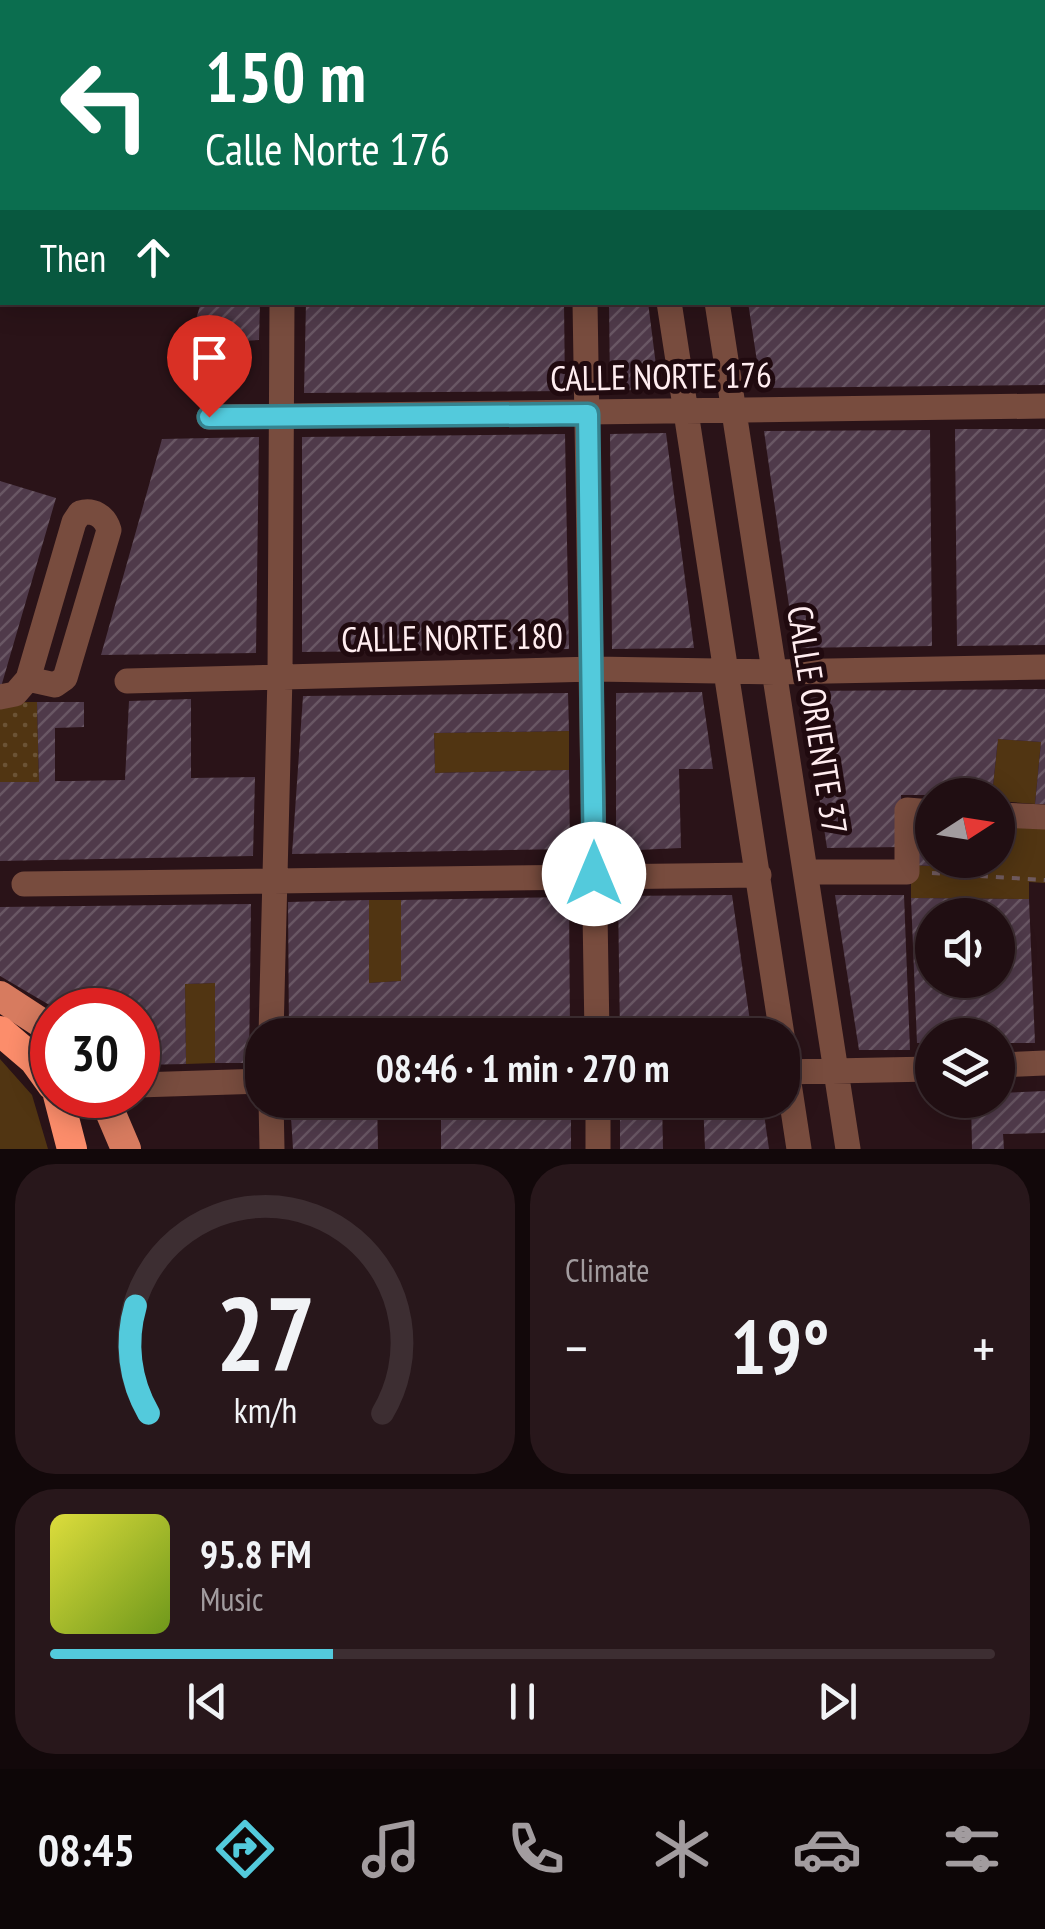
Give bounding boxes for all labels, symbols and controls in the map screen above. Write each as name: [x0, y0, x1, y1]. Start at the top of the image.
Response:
text: 150 m: [205, 31, 366, 121]
icon: left: [40, 40, 170, 170]
text: Calle Norte 176: [205, 119, 450, 177]
icon: ahead: [126, 230, 181, 285]
text: Then: [40, 233, 106, 282]
pin: [167, 315, 252, 418]
icon: arrive: [182, 330, 237, 385]
street label: CALLE NORTE 176: [550, 351, 772, 401]
street label: CALLE ORIENTE 37: [777, 602, 859, 838]
street label: CALLE NORTE 180: [341, 612, 563, 662]
north arrow: [915, 778, 1015, 878]
map controls: [915, 778, 1015, 1118]
position arrow: [542, 822, 646, 926]
button: sound: [915, 898, 1015, 998]
speed limit sign: 30: [30, 988, 160, 1118]
button: layers: [915, 1018, 1015, 1118]
text: 08:46 · 1 min · 270 m: [376, 1043, 669, 1092]
text: Climate: [565, 1249, 649, 1291]
text: 27: [215, 1265, 315, 1400]
text: 19°: [730, 1298, 830, 1395]
text: −: [565, 1312, 588, 1383]
text: +: [972, 1312, 995, 1383]
text: km/h: [233, 1387, 297, 1433]
text: 95.8 FM: [200, 1529, 312, 1578]
text: Music: [200, 1578, 263, 1620]
icon: previous: [180, 1674, 235, 1729]
icon: pause: [495, 1674, 550, 1729]
icon: next: [810, 1674, 865, 1729]
icon: directions: [210, 1814, 280, 1884]
icon: music: [356, 1814, 426, 1884]
icon: phone: [501, 1814, 571, 1884]
icon: climate: [647, 1814, 717, 1884]
icon: car: [792, 1814, 862, 1884]
icon: filters: [937, 1814, 1007, 1884]
text: 08:45: [38, 1820, 135, 1878]

